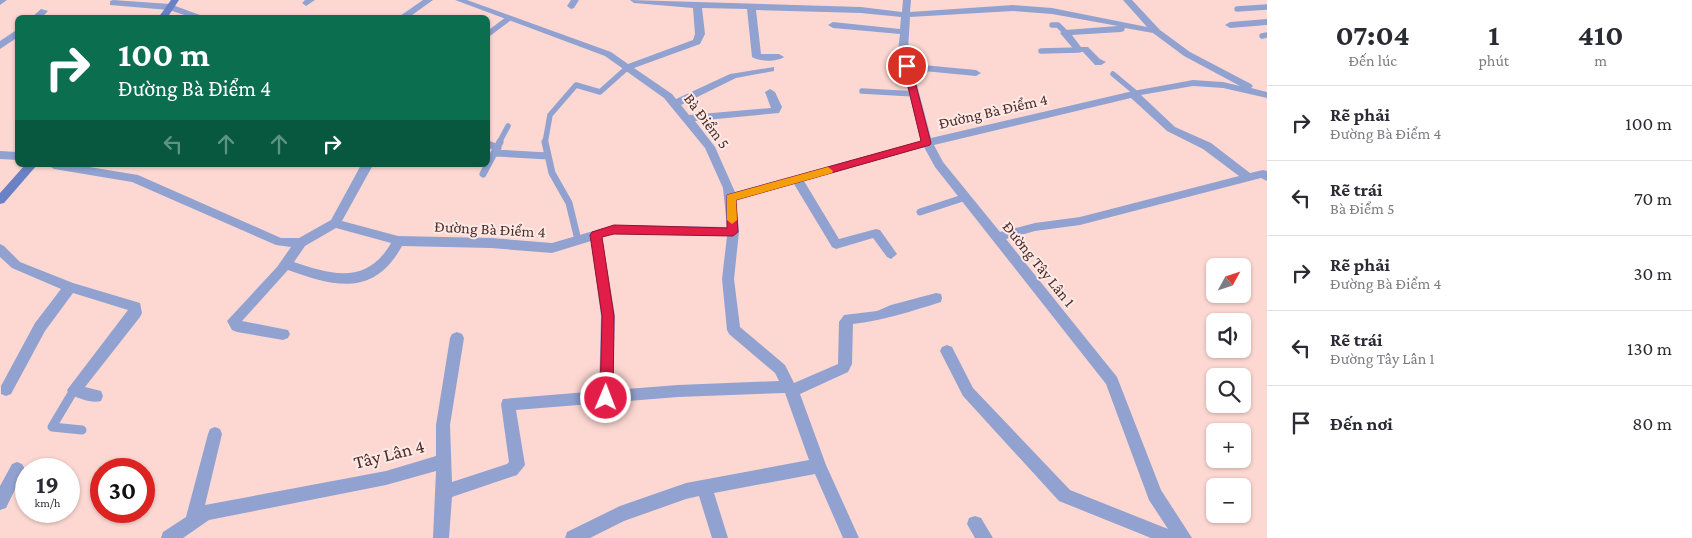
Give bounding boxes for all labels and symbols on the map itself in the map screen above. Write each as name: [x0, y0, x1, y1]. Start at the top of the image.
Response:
pin: [886, 45, 928, 87]
street label: Bà Điểm 5: [681, 90, 733, 152]
street label: Đường Bà Điểm 4: [937, 90, 1049, 133]
street label: Đường Bà Điểm 4: [434, 218, 546, 241]
street label: Đường Tây Lân 1: [999, 218, 1079, 311]
north arrow: [1206, 258, 1251, 302]
position arrow: [579, 371, 631, 423]
street label: Tây Lân 4: [351, 435, 427, 473]
speed limit sign: 30: [90, 458, 155, 523]

